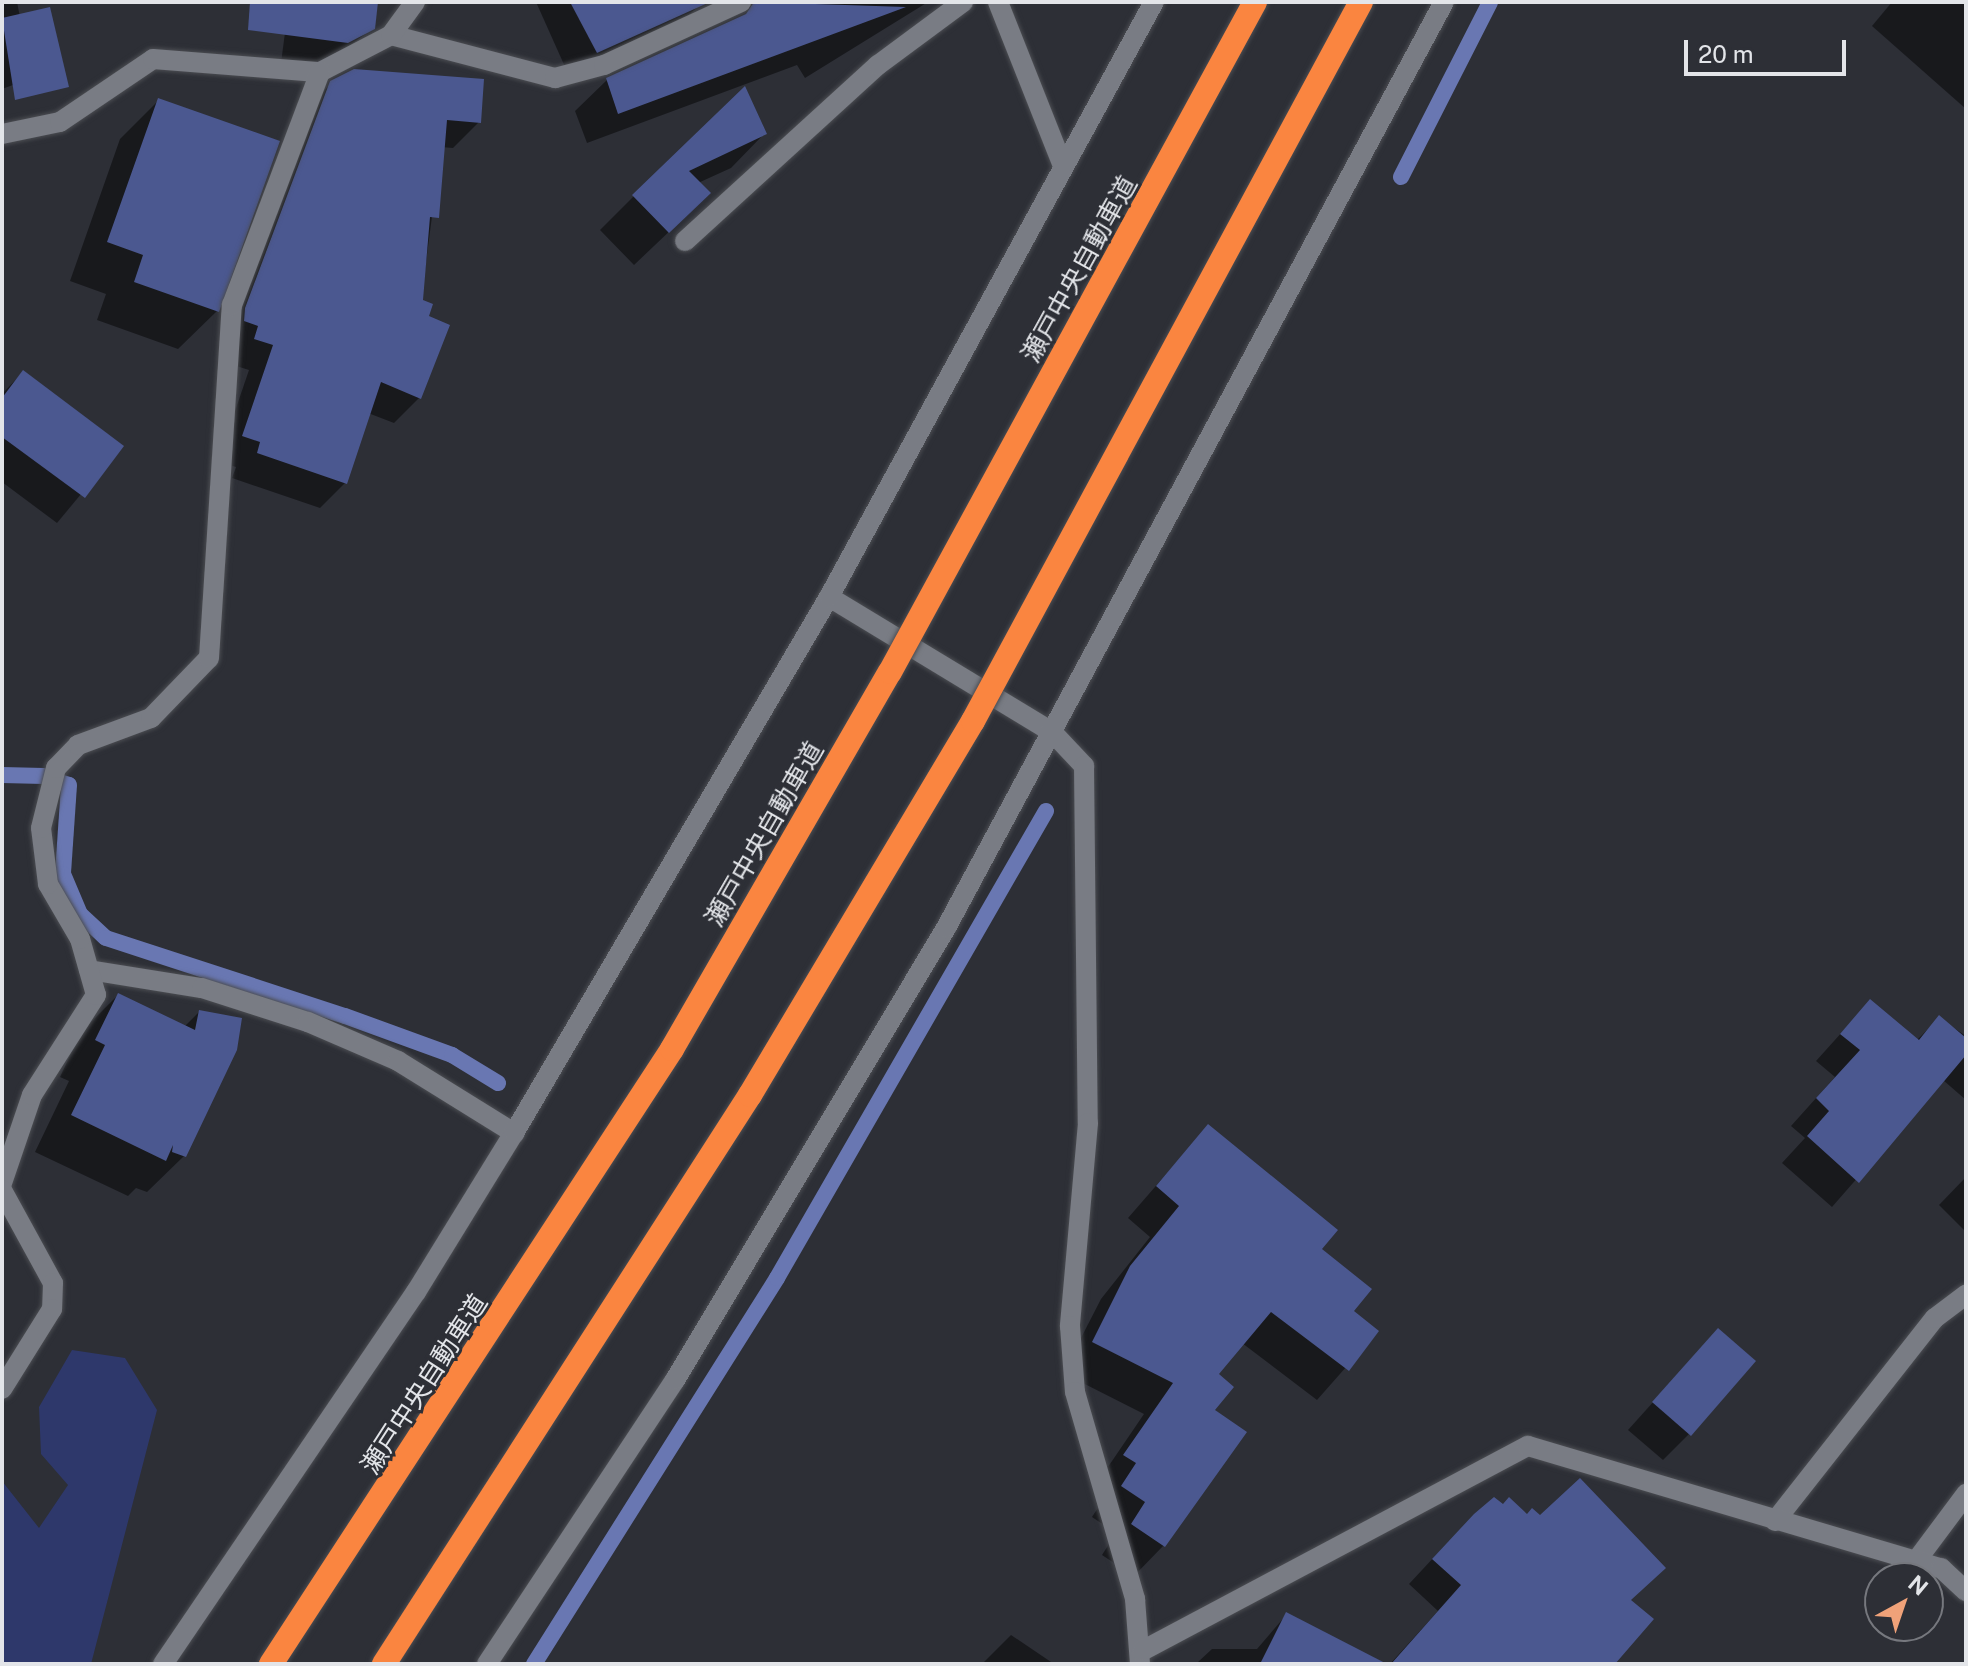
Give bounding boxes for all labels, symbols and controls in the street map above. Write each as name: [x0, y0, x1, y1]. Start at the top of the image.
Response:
scale bar: [1688, 24, 1850, 74]
text: 20 m: [1698, 40, 1754, 68]
street label: 瀬戸中央自動車道: [1015, 170, 1143, 368]
street label: 瀬戸中央自動車道: [698, 736, 830, 932]
street label: 瀬戸中央自動車道: [354, 1288, 494, 1480]
north arrow: [1864, 1562, 1944, 1642]
text: N: [1903, 1570, 1933, 1601]

